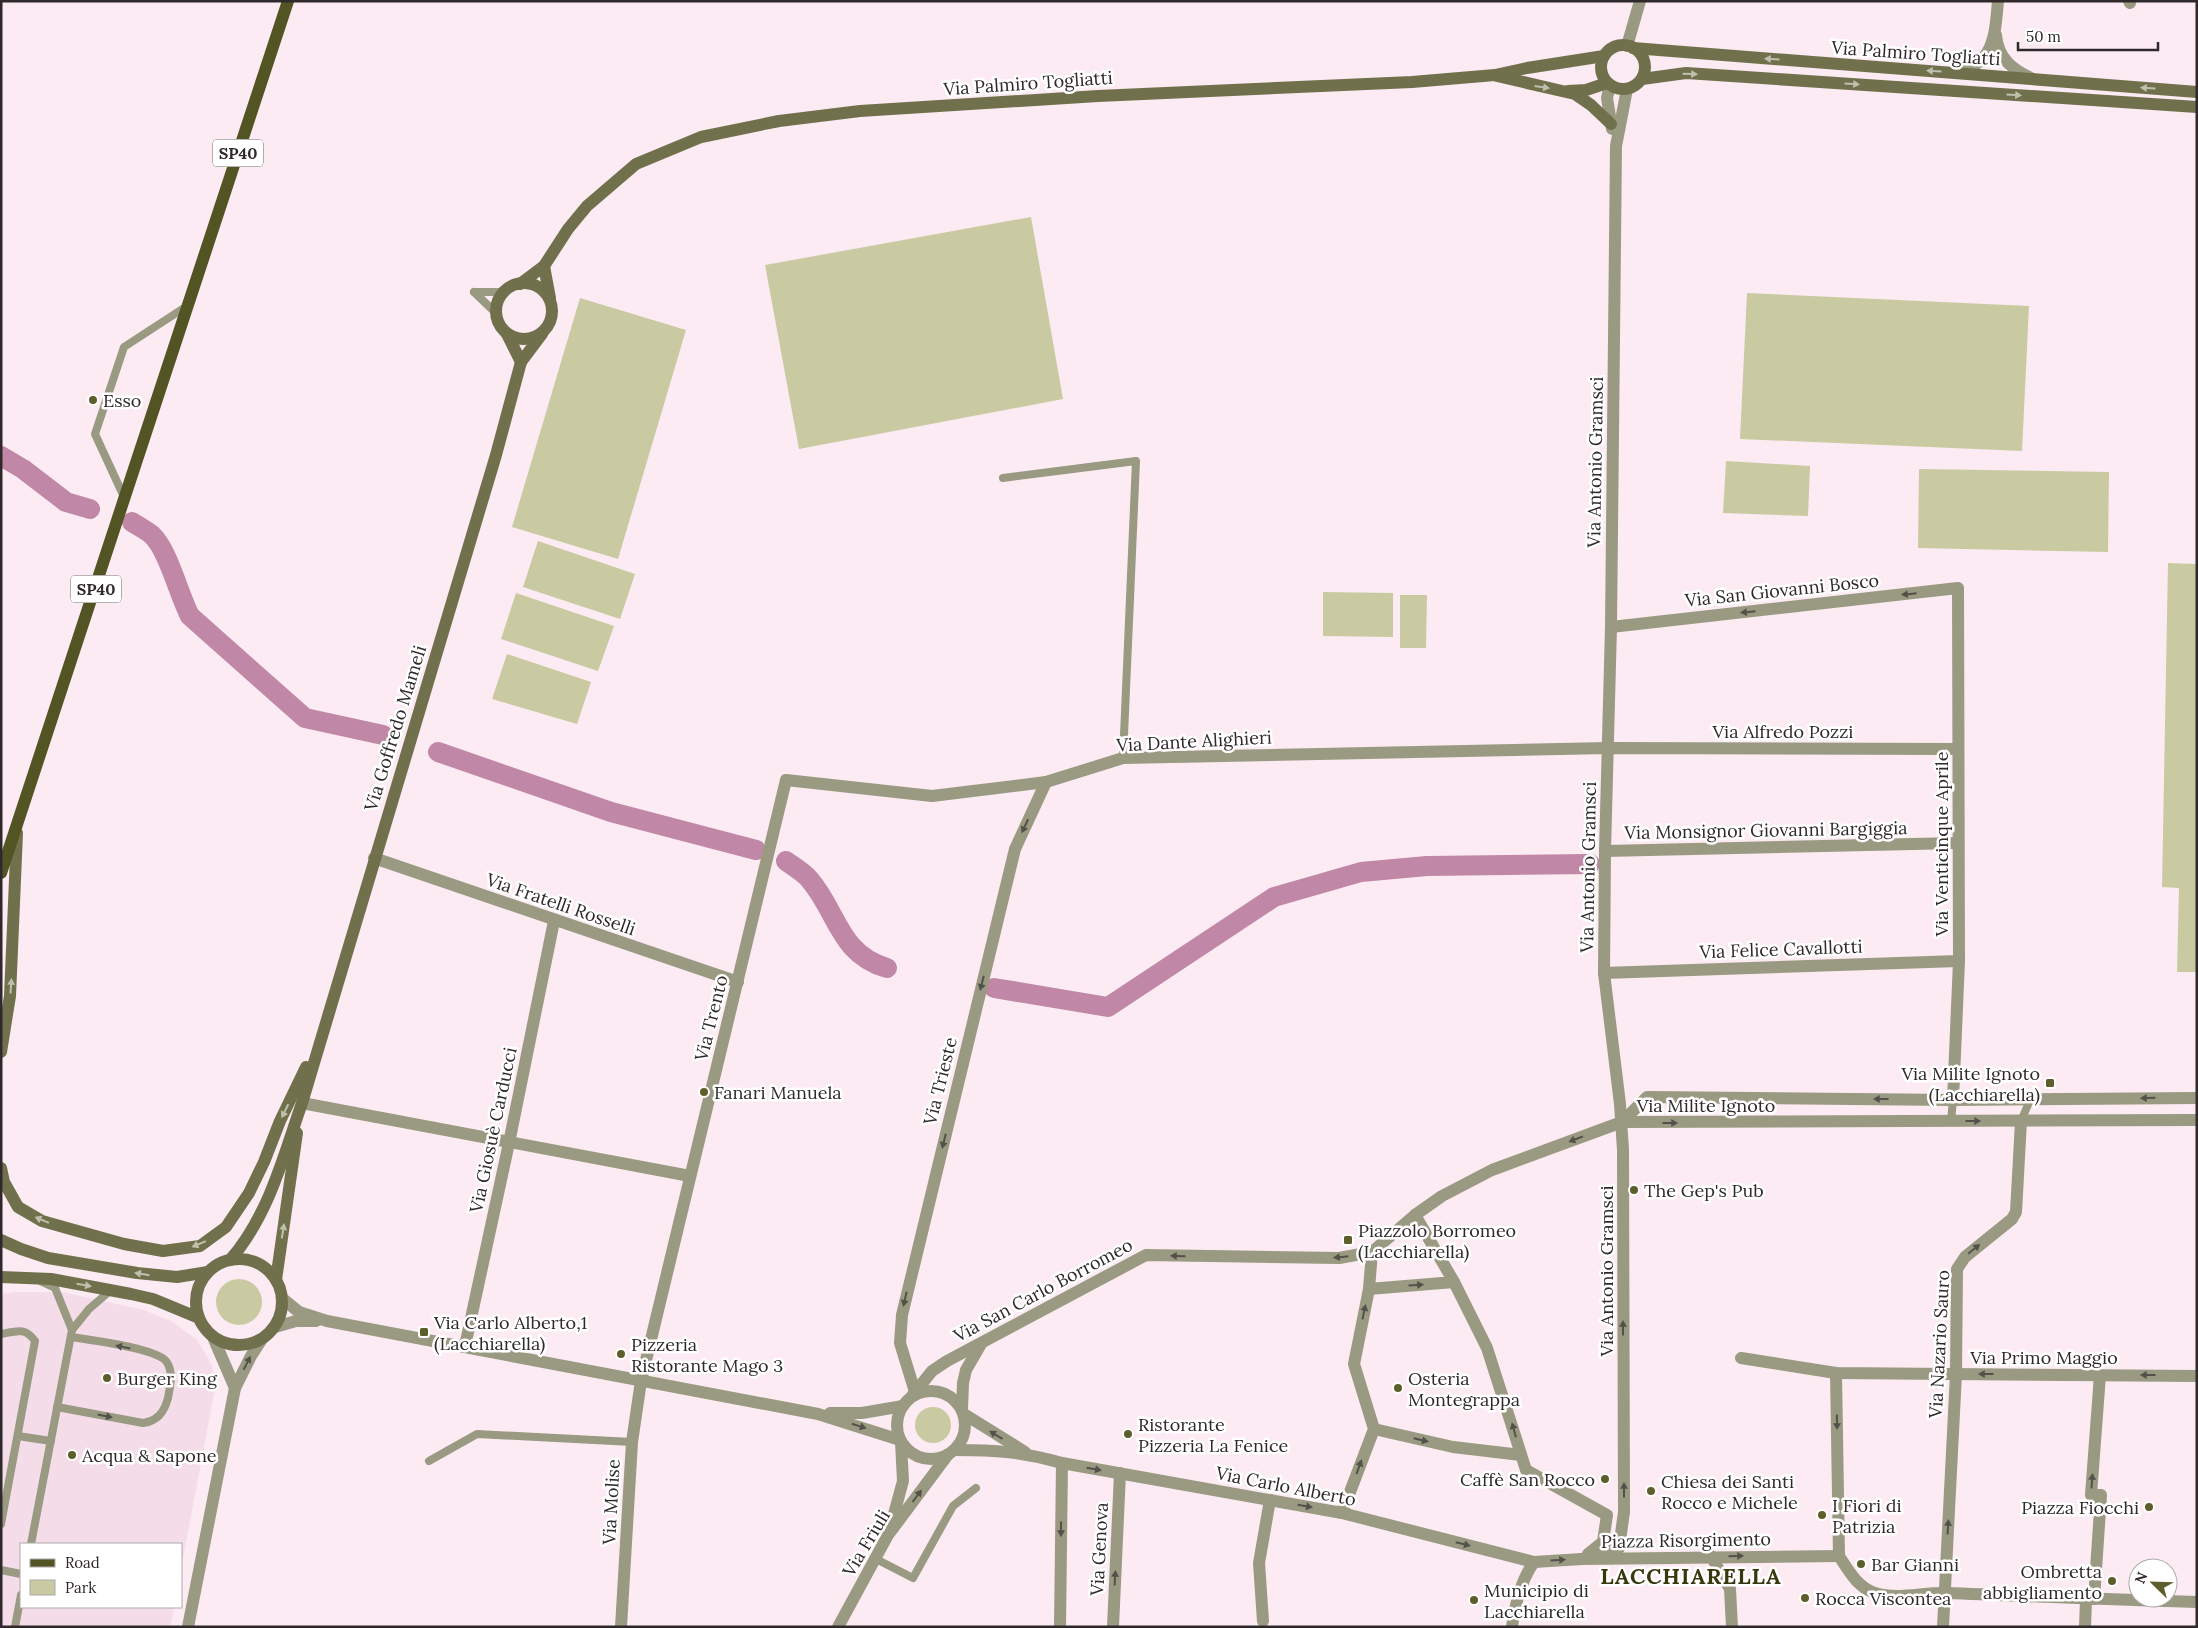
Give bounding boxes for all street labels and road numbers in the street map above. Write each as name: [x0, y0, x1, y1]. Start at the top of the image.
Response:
street label: Via Palmiro Togliatti: [1830, 36, 2001, 70]
street label: Via Palmiro Togliatti: [942, 66, 1113, 100]
road number: SP40: [213, 140, 263, 167]
street label: Via Antonio Gramsci: [1582, 376, 1608, 549]
street label: Via San Giovanni Bosco: [1683, 568, 1880, 612]
road number: SP40: [71, 576, 121, 602]
street label: Via Goffredo Mameli: [359, 642, 431, 815]
street label: Via Alfredo Pozzi: [1712, 720, 1853, 743]
street label: Via Dante Alighieri: [1115, 725, 1272, 757]
street label: Via Venticinque Aprile: [1930, 751, 1953, 937]
street label: Via Antonio Gramsci: [1575, 781, 1601, 954]
street label: Via Monsignor Giovanni Bargiggia: [1623, 816, 1908, 844]
street label: Via Fratelli Rosselli: [482, 867, 639, 940]
street label: Via Felice Cavallotti: [1698, 935, 1863, 963]
street label: Via Trento: [689, 973, 733, 1064]
street label: Via Trieste: [918, 1035, 962, 1128]
street label: Via Giosuè Carducci: [464, 1045, 522, 1216]
street label: Via Milite Ignoto: [1636, 1094, 1775, 1117]
street label: Via Antonio Gramsci: [1595, 1185, 1618, 1358]
street label: Via San Carlo Borromeo: [949, 1233, 1136, 1347]
street label: Via Nazario Sauro: [1924, 1269, 1954, 1420]
street label: Via Primo Maggio: [1969, 1346, 2118, 1369]
street label: Via Molise: [597, 1458, 625, 1546]
street label: Via Carlo Alberto: [1213, 1461, 1358, 1511]
street label: Via Genova: [1085, 1502, 1113, 1597]
street label: Via Friuli: [837, 1505, 895, 1581]
street label: Piazza Risorgimento: [1601, 1527, 1771, 1553]

